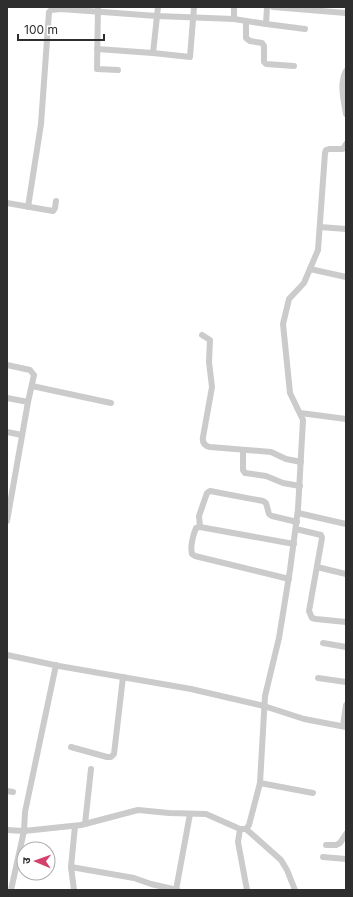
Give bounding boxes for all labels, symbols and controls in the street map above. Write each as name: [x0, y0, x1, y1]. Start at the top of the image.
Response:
scale bar: [18, 16, 104, 42]
text: 100 m: [24, 22, 58, 37]
north arrow: [16, 841, 56, 881]
text: उ: [19, 857, 33, 864]

